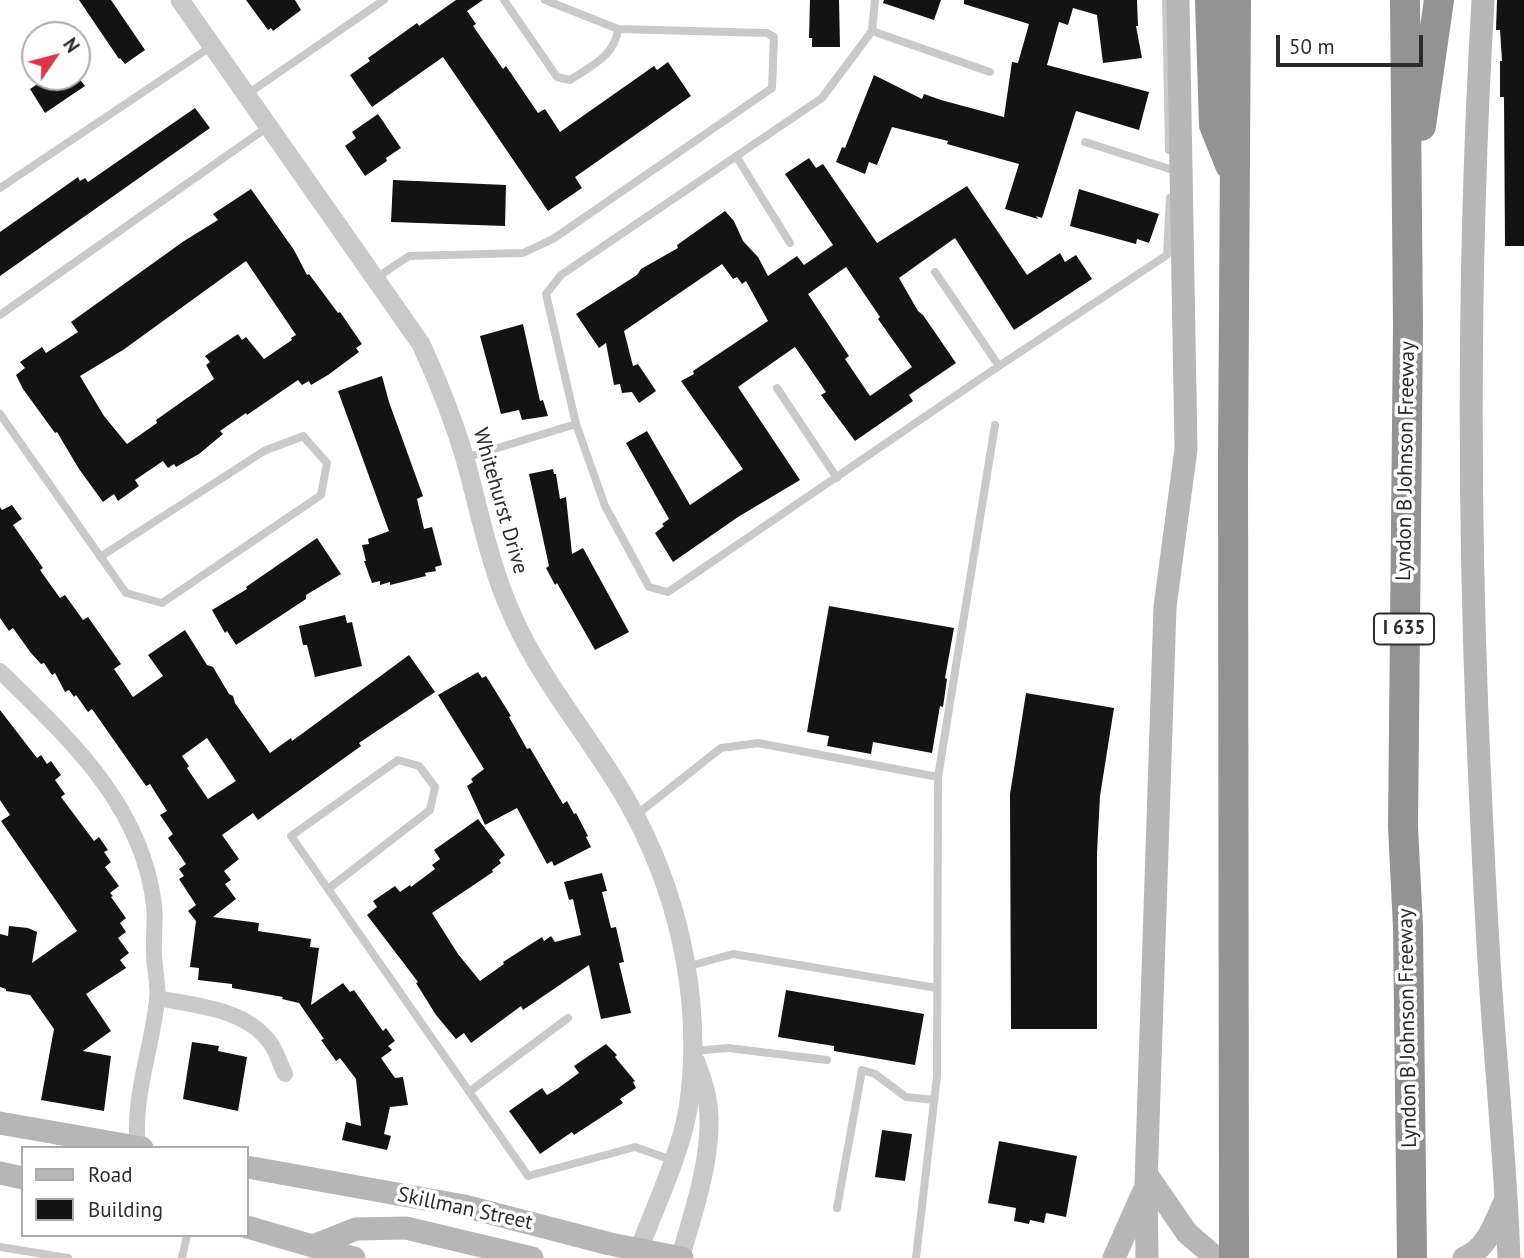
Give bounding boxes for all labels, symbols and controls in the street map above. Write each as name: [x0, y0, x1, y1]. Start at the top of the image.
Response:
north arrow: [21, 21, 91, 91]
scale bar: [1279, 21, 1426, 65]
text: N: [58, 33, 85, 57]
text: 50 m: [1289, 33, 1335, 60]
street label: Lyndon B Johnson Freeway: [1391, 341, 1421, 581]
street label: Whitehurst Drive: [467, 425, 533, 577]
road number: I 635: [1374, 614, 1434, 644]
street label: Lyndon B Johnson Freeway: [1393, 908, 1423, 1148]
legend: [21, 1146, 248, 1237]
text: Road: [88, 1161, 132, 1188]
street label: Skillman Street: [395, 1182, 535, 1236]
text: Building: [88, 1196, 163, 1223]

